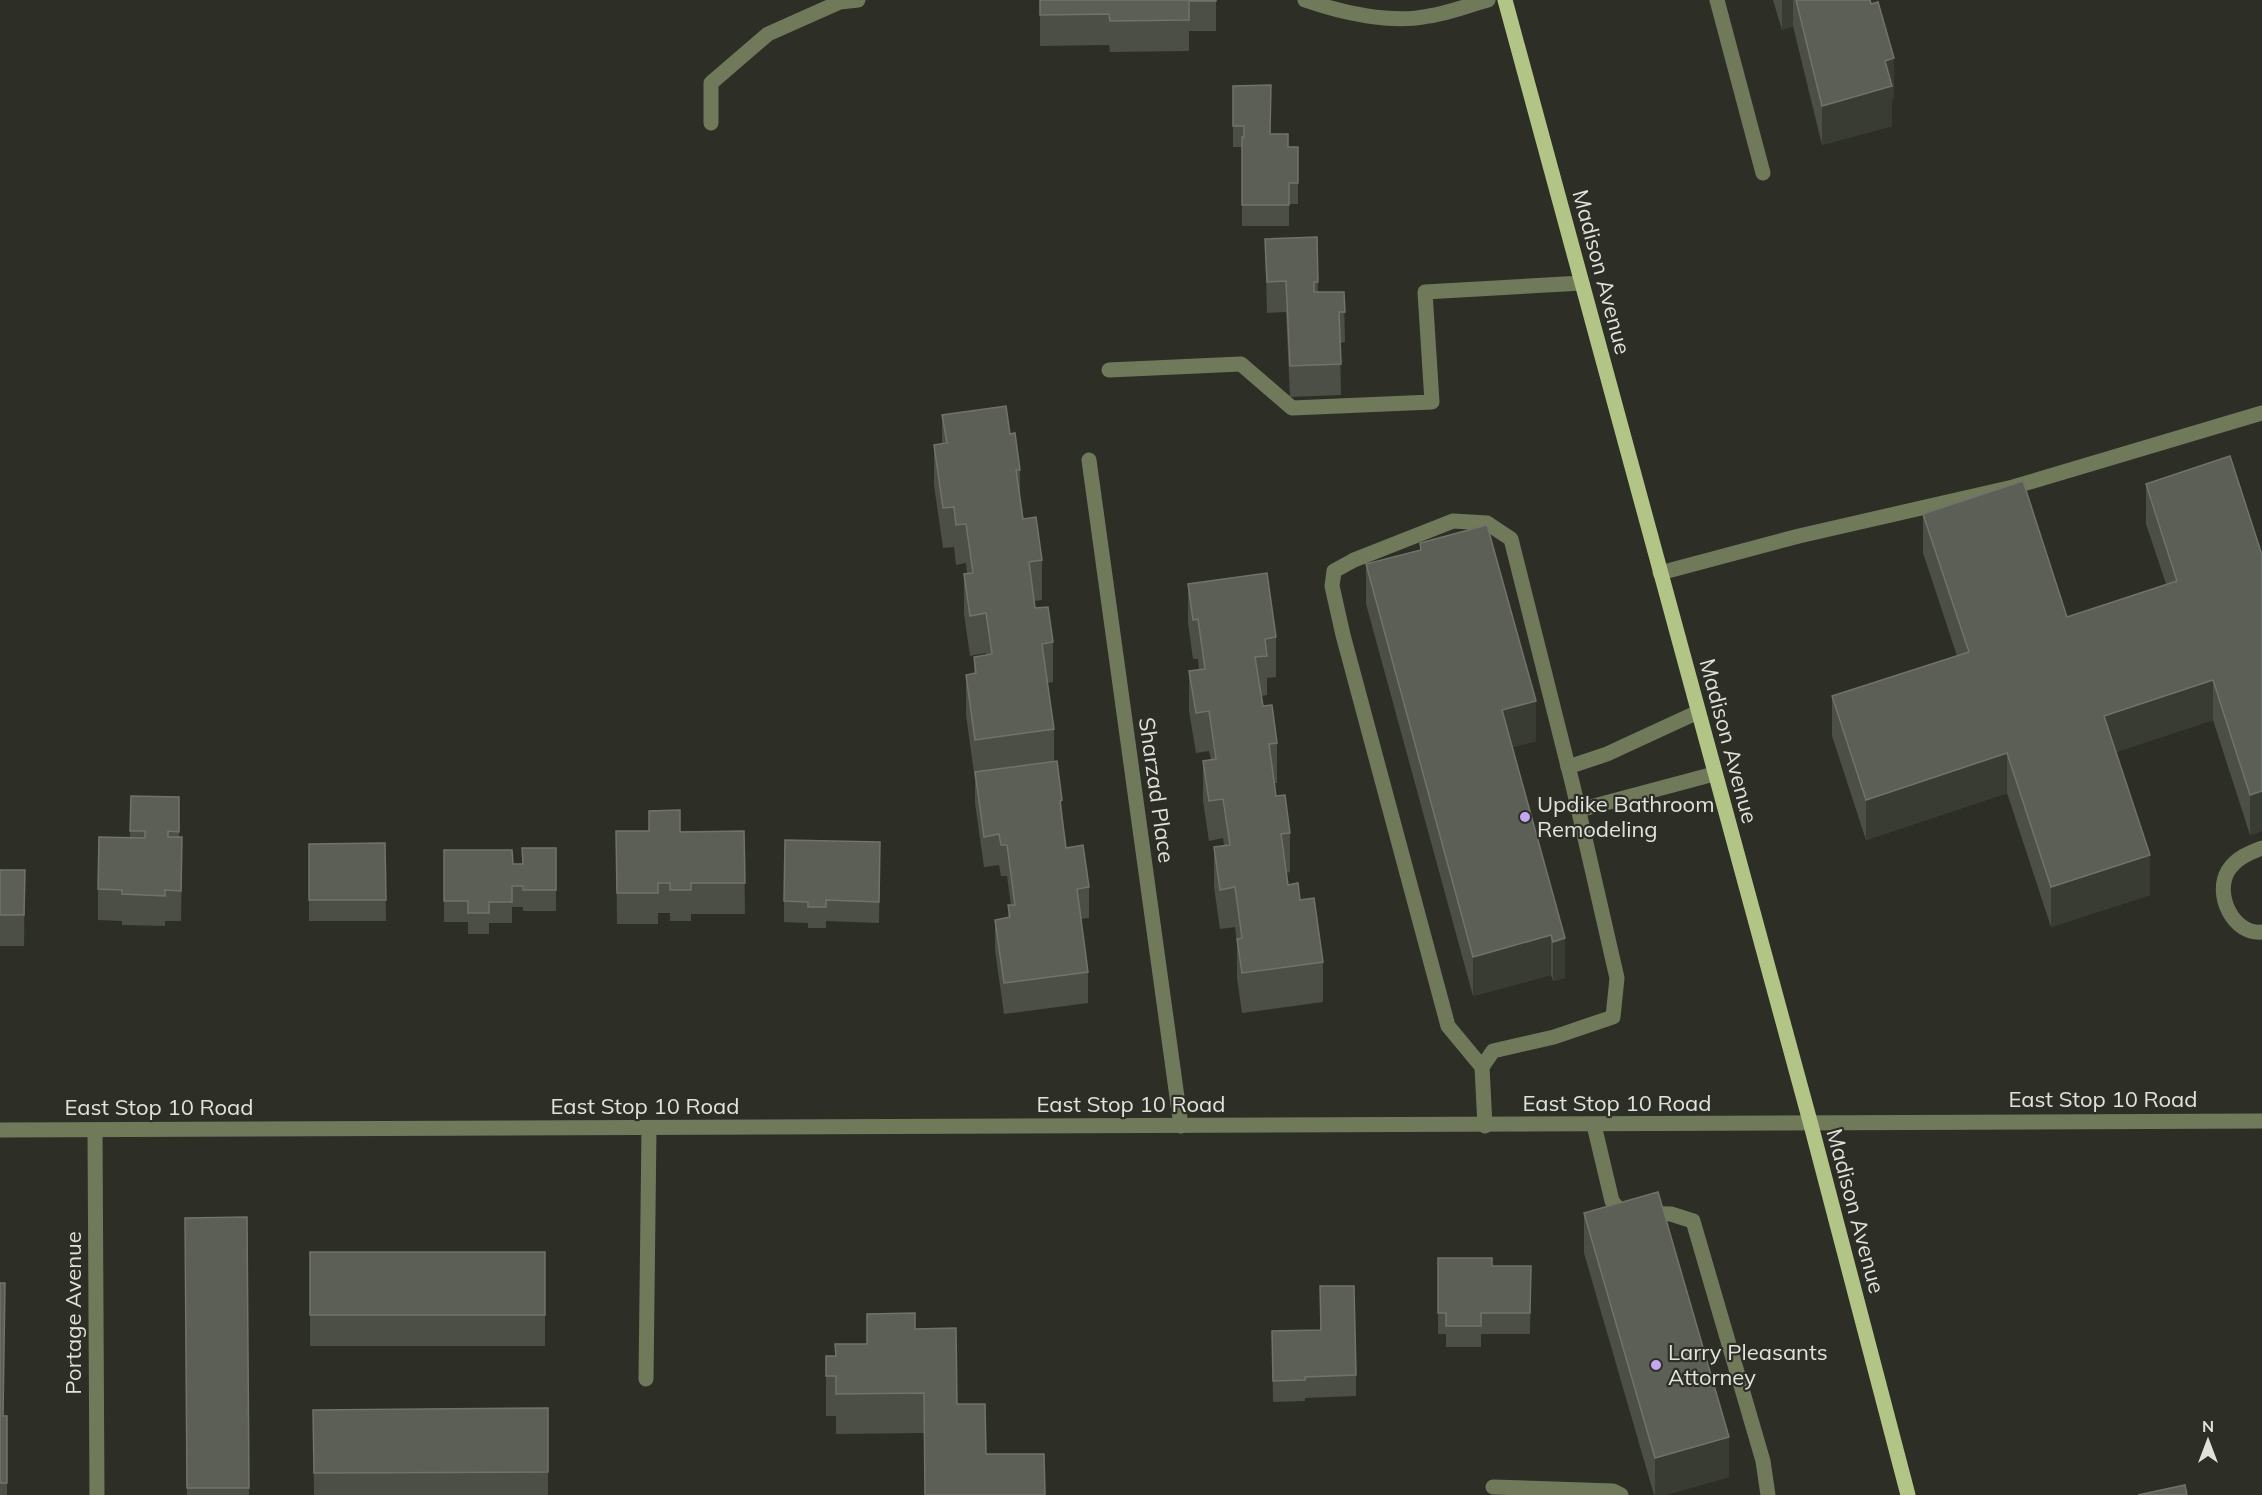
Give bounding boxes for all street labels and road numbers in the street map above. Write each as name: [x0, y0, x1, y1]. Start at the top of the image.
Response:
street label: Madison Avenue: [1567, 187, 1637, 357]
street label: Madison Avenue: [1694, 656, 1764, 826]
street label: Sharzad Place: [1133, 715, 1181, 865]
street label: East Stop 10 Road: [2008, 1085, 2198, 1113]
street label: East Stop 10 Road: [1522, 1089, 1712, 1117]
street label: East Stop 10 Road: [1036, 1090, 1226, 1118]
street label: East Stop 10 Road: [550, 1092, 740, 1120]
street label: East Stop 10 Road: [64, 1093, 254, 1121]
street label: Madison Avenue: [1821, 1126, 1891, 1296]
street label: Portage Avenue: [59, 1231, 87, 1395]

